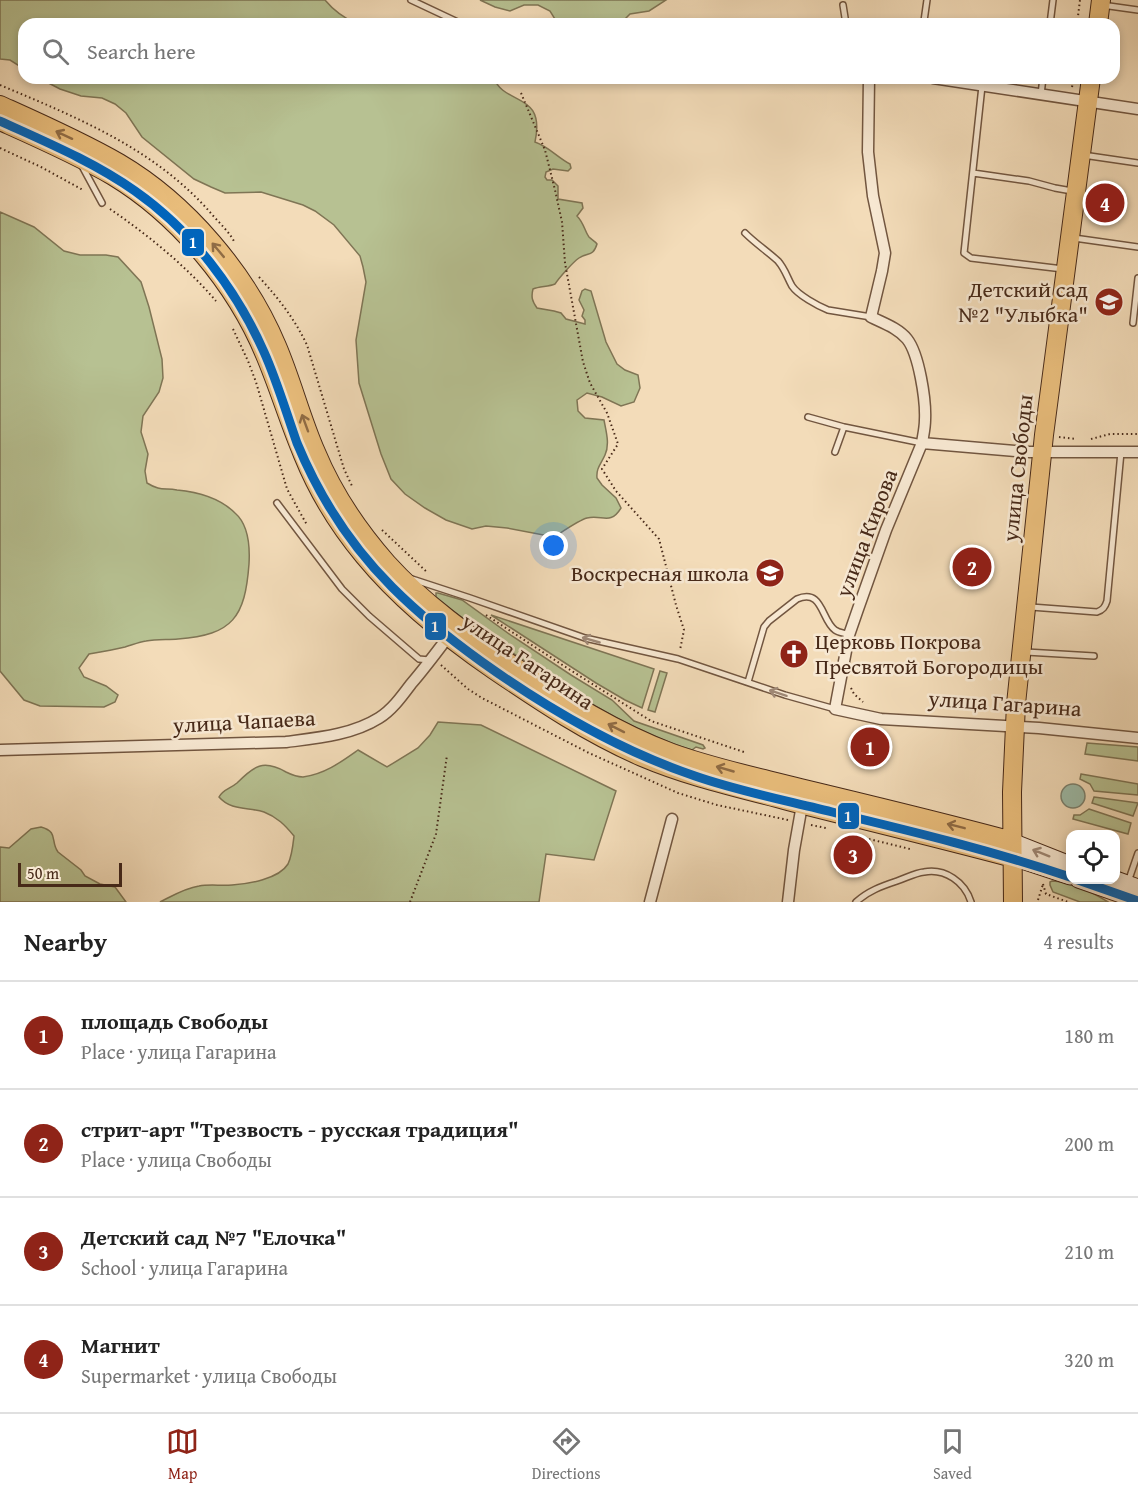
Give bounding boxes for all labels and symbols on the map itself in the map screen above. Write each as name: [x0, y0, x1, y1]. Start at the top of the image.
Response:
one-way arrow: [55, 128, 73, 140]
pin: 4: [1086, 180, 1124, 226]
line badge: 1: [181, 228, 205, 257]
text: 1: [189, 230, 197, 254]
one-way arrow: [211, 243, 225, 258]
place label: Детский сад №2 "Улыбка": [958, 273, 1088, 330]
school or university icon: Детский сад №2 "Улыбка": [1093, 286, 1125, 318]
street label: улица Свободы: [993, 393, 1041, 544]
one-way arrow: [299, 414, 310, 433]
street label: улица Кирова: [826, 464, 905, 603]
your location: [539, 531, 568, 560]
pin: 2: [952, 544, 992, 590]
place label: Воскресная школа: [571, 557, 750, 589]
school or university icon: Воскресная школа: [754, 557, 786, 589]
street label: улица Гагарина: [455, 604, 601, 717]
line badge: 1: [424, 612, 447, 641]
text: 1: [431, 614, 439, 638]
place label: Церковь Покрова Пресвятой Богородицы: [815, 625, 1043, 682]
one-way arrow: [582, 634, 601, 645]
church icon: Церковь Покрова Пресвятой Богородицы: [778, 638, 810, 670]
street label: улица Гагарина: [926, 682, 1083, 724]
one-way arrow: [769, 686, 788, 697]
street label: улица Чапаева: [171, 701, 317, 741]
one-way arrow: [608, 722, 626, 733]
pin: 1: [850, 724, 890, 770]
one-way arrow: [716, 763, 735, 774]
line badge: 1: [837, 802, 860, 830]
text: 1: [844, 804, 852, 828]
one-way arrow: [947, 820, 966, 832]
pin: 3: [834, 832, 872, 878]
one-way arrow: [1032, 847, 1051, 858]
scale bar: [18, 860, 122, 888]

